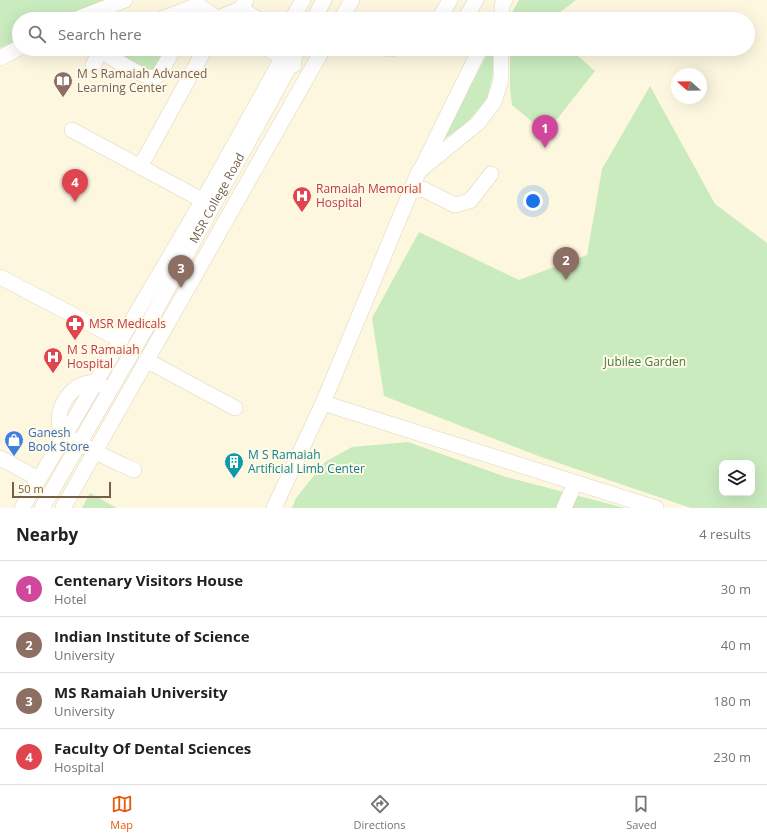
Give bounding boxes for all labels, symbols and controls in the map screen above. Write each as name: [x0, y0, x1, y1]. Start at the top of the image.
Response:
search box: [12, 12, 755, 56]
icon: search: [26, 23, 48, 45]
text: Search here: [58, 24, 142, 44]
place label: M S Ramaiah Advanced Learning Center: [77, 65, 207, 96]
north arrow: [671, 68, 707, 104]
library icon: M S Ramaiah Advanced Learning Center: [52, 70, 74, 98]
pin: 1: [532, 115, 558, 148]
street label: MSR College Road: [185, 150, 248, 246]
pin: 4: [62, 169, 88, 202]
place label: Ramaiah Memorial Hospital: [316, 180, 422, 211]
hospital icon: Ramaiah Memorial Hospital: [291, 185, 313, 213]
your location: [523, 191, 543, 211]
pin: 2: [553, 247, 579, 280]
pin: 3: [168, 255, 194, 288]
pharmacy icon: MSR Medicals: [64, 313, 86, 341]
place label: MSR Medicals: [89, 315, 166, 332]
place label: M S Ramaiah Hospital: [67, 341, 140, 372]
hospital icon: M S Ramaiah Hospital: [42, 346, 64, 374]
park label: Jubilee Garden: [603, 353, 686, 370]
place label: Ganesh Book Store: [28, 424, 90, 455]
shop icon: Ganesh Book Store: [3, 429, 25, 457]
place label: M S Ramaiah Artificial Limb Center: [248, 446, 365, 477]
building icon: M S Ramaiah Artificial Limb Center: [223, 451, 245, 479]
map controls: [719, 460, 755, 496]
button: layers: [719, 460, 755, 496]
scale bar: [12, 480, 111, 499]
text: 50 m: [18, 481, 44, 496]
text: Nearby: [16, 523, 78, 546]
text: 4 results: [699, 525, 751, 543]
text: Centenary Visitors House: [54, 570, 243, 590]
text: 1: [25, 580, 33, 598]
text: 30 m: [721, 580, 751, 598]
text: Hotel: [54, 590, 87, 608]
text: Indian Institute of Science: [54, 626, 250, 646]
text: 2: [25, 636, 33, 654]
text: 40 m: [721, 636, 751, 654]
text: University: [54, 646, 114, 664]
text: MS Ramaiah University: [54, 682, 228, 702]
text: 3: [25, 692, 33, 710]
text: 180 m: [713, 692, 751, 710]
text: University: [54, 702, 114, 720]
text: Faculty Of Dental Sciences: [54, 738, 251, 758]
text: 4: [25, 748, 33, 766]
text: 230 m: [713, 748, 751, 766]
text: Hospital: [54, 758, 104, 776]
tab: Map: [110, 793, 133, 832]
tab: Directions: [354, 793, 406, 832]
tab: Saved: [626, 793, 657, 832]

